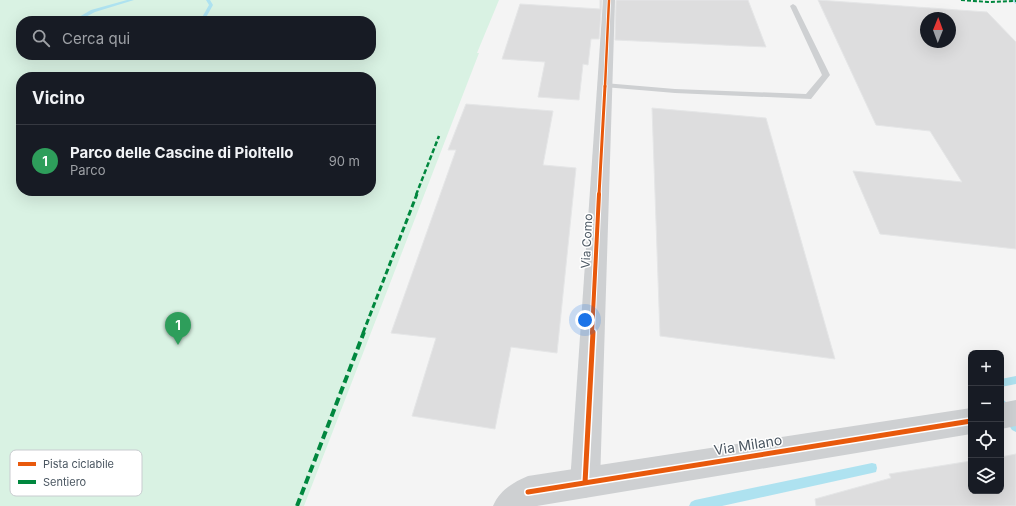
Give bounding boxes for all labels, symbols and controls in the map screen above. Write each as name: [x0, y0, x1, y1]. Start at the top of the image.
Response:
north arrow: [920, 12, 956, 48]
search box: [16, 16, 376, 60]
icon: search: [30, 27, 52, 49]
text: Cerca qui: [62, 29, 130, 48]
text: Vicino: [32, 88, 85, 108]
text: Parco delle Cascine di Pioltello: [70, 143, 293, 162]
text: 1: [42, 153, 48, 169]
text: 90 m: [329, 153, 360, 169]
text: Parco: [70, 162, 106, 178]
street label: Via Como: [578, 213, 595, 269]
your location: [575, 310, 595, 330]
pin: 1: [165, 312, 191, 345]
map controls: [968, 350, 1004, 494]
button: +: [968, 350, 1004, 386]
button: −: [968, 386, 1004, 422]
button: locate: [968, 422, 1004, 458]
street label: Via Milano: [713, 431, 783, 458]
legend: [10, 450, 142, 496]
text: Pista ciclabile: [43, 457, 114, 471]
button: layers: [968, 458, 1004, 494]
text: Sentiero: [43, 475, 87, 489]

